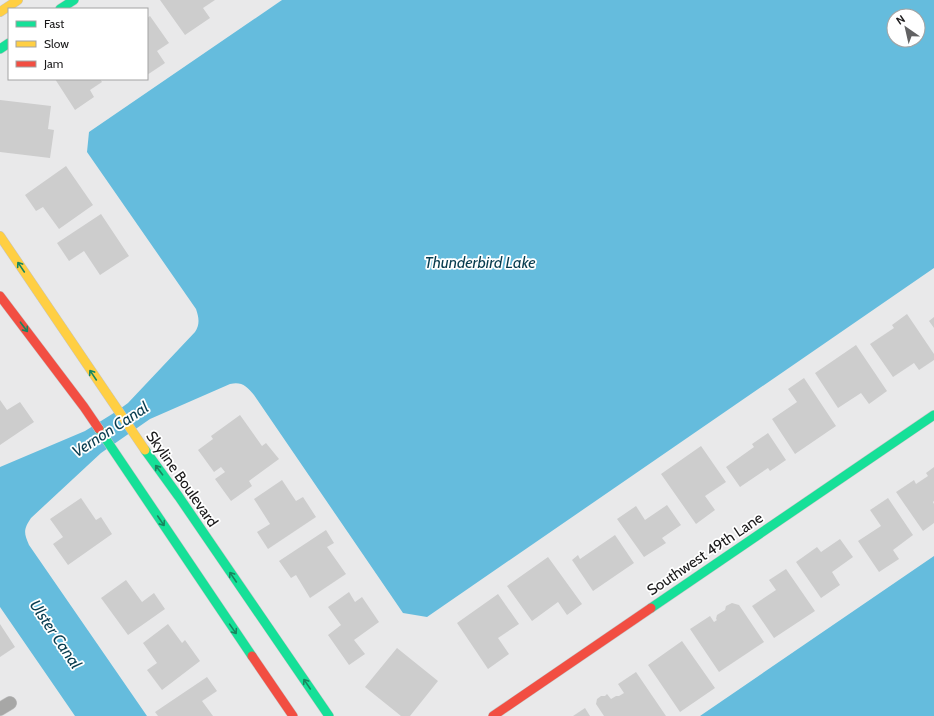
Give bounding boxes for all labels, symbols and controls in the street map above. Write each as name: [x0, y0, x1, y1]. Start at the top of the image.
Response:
legend: [8, 8, 148, 80]
north arrow: [886, 8, 926, 48]
text: N: [893, 12, 908, 28]
text: Fast: [44, 16, 64, 31]
text: Slow: [44, 36, 69, 51]
text: Jam: [43, 56, 63, 71]
water label: Thunderbird Lake: [424, 253, 536, 272]
one-way arrow: [17, 262, 25, 273]
one-way arrow: [19, 322, 28, 333]
one-way arrow: [89, 370, 97, 381]
water label: Vernon Canal: [68, 398, 152, 461]
street label: Skyline Boulevard: [142, 428, 222, 530]
one-way arrow: [154, 465, 163, 476]
street label: Southwest 49th Lane: [644, 508, 766, 599]
one-way arrow: [157, 515, 165, 526]
one-way arrow: [229, 571, 237, 582]
water label: Ulster Canal: [26, 596, 86, 673]
one-way arrow: [229, 623, 237, 634]
one-way arrow: [303, 679, 311, 690]

